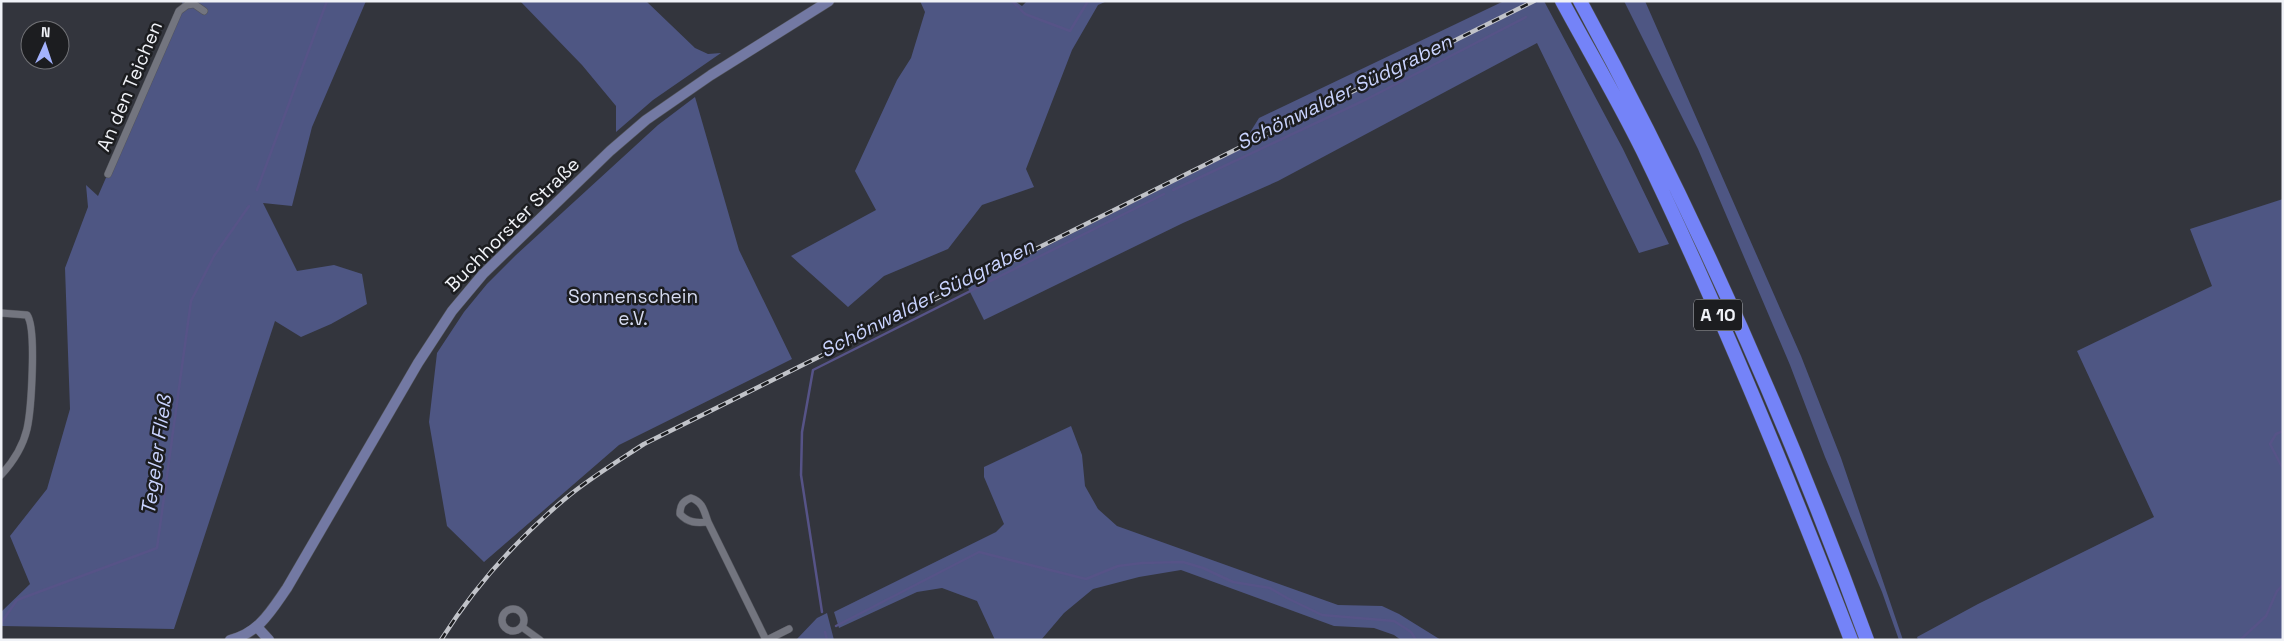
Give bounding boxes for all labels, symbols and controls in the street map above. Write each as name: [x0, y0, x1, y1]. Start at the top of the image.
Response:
street label: An den Teichen: [91, 17, 168, 155]
north arrow: [20, 20, 70, 70]
text: N: [41, 23, 51, 41]
water label: Schönwalder Südgraben: [1232, 28, 1457, 156]
street label: Buchhorster Straße: [440, 152, 585, 297]
water label: Schönwalder Südgraben: [816, 232, 1039, 363]
park label: Sonnenschein e.V.: [568, 284, 698, 331]
road number: A 10: [1694, 300, 1742, 330]
water label: Tegeler Fließ: [135, 392, 177, 517]

